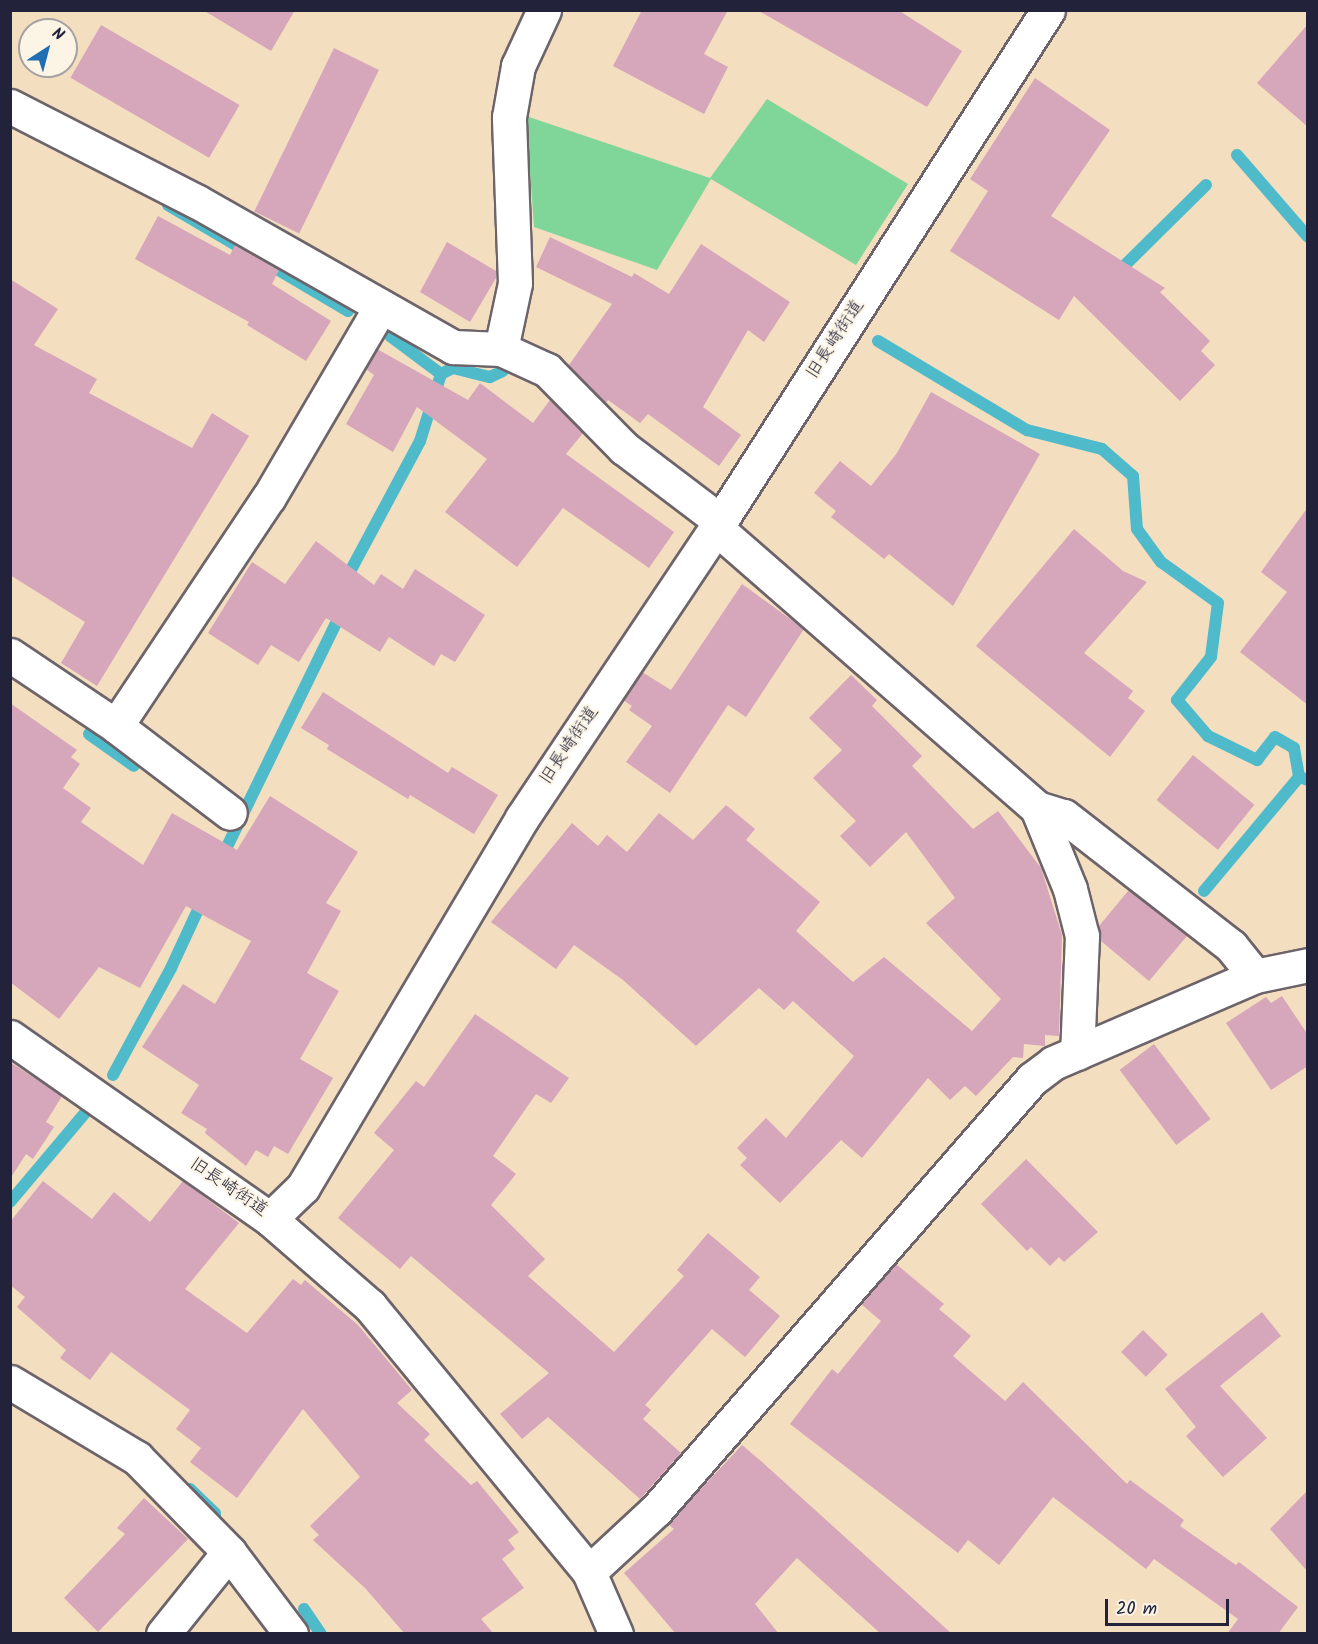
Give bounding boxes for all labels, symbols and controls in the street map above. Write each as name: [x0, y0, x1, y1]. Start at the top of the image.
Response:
north arrow: [18, 18, 78, 78]
text: N: [46, 22, 69, 48]
street label: 旧長崎街道: [802, 296, 870, 384]
street label: 旧長崎街道: [536, 703, 604, 789]
street label: 旧長崎街道: [185, 1154, 271, 1222]
scale bar: [1108, 1587, 1232, 1625]
text: 20 m: [1116, 1595, 1157, 1624]

